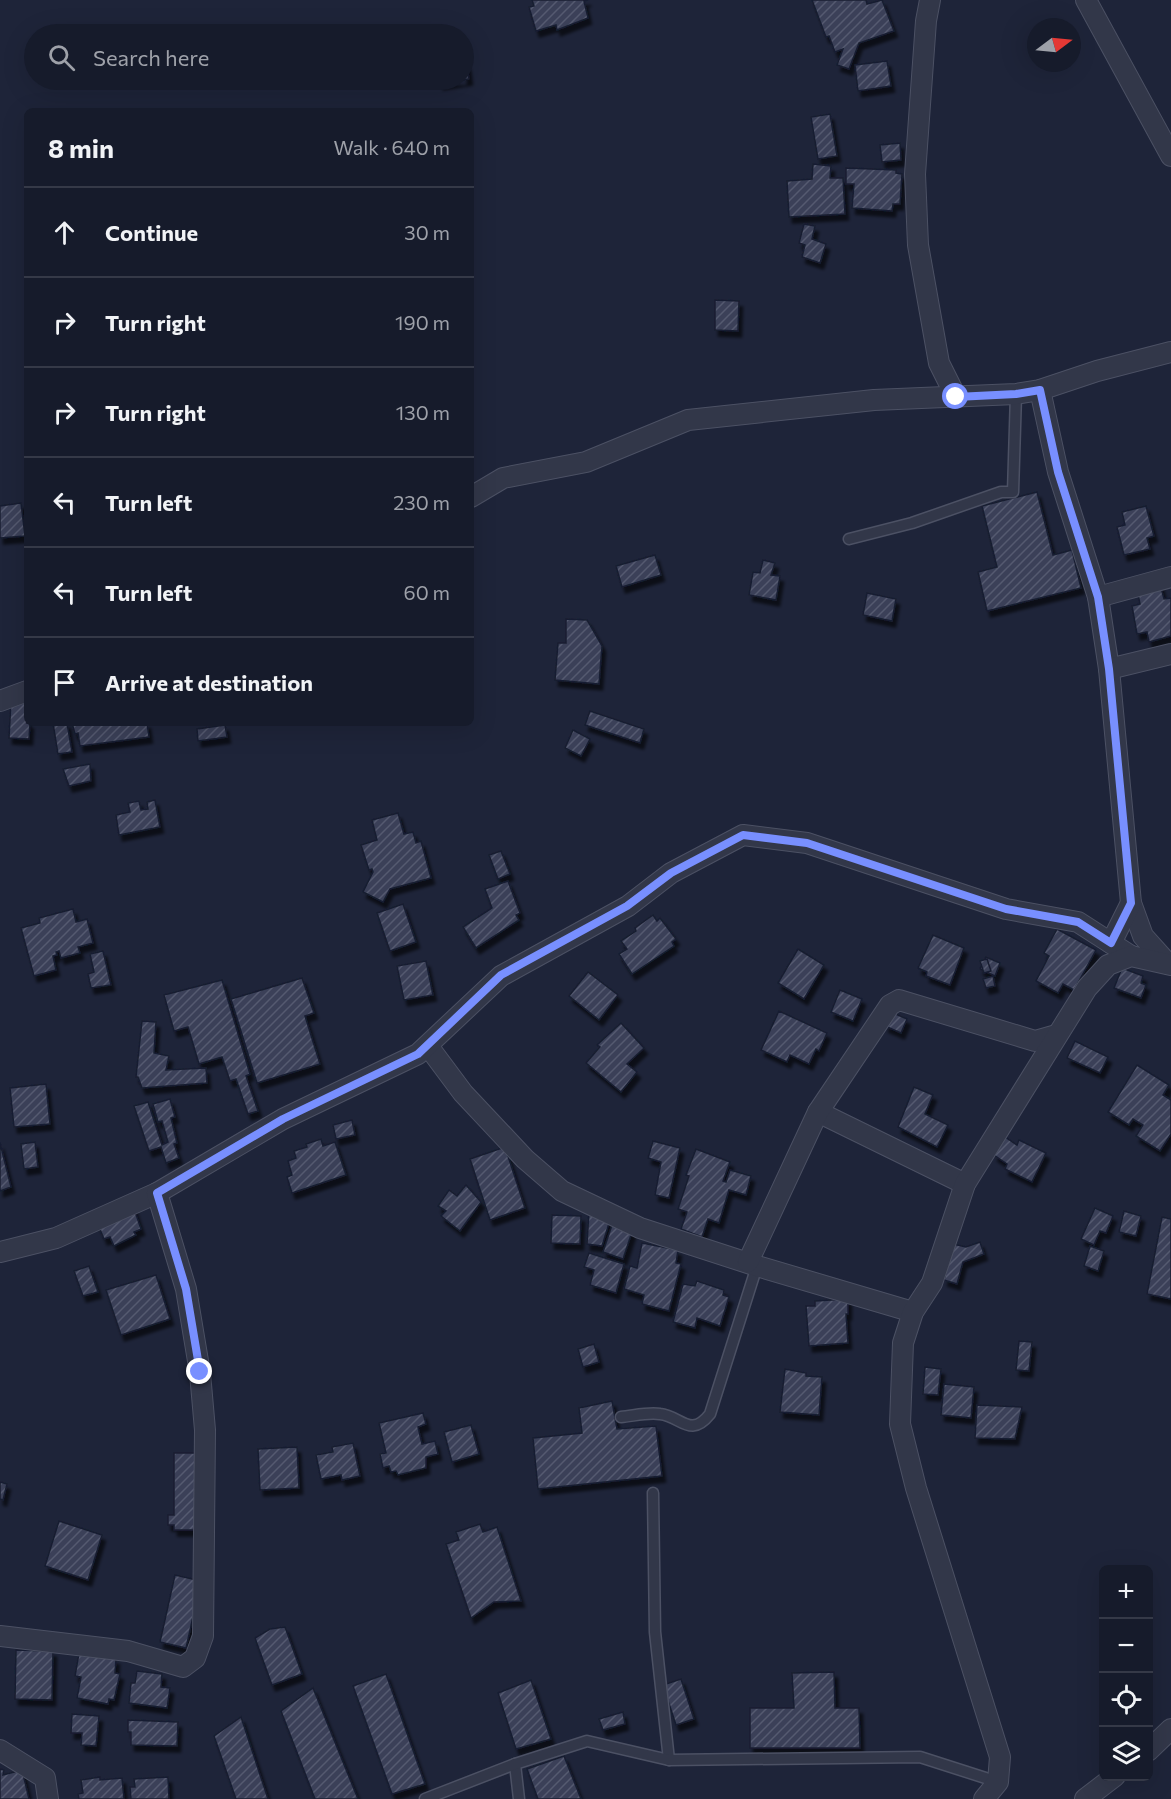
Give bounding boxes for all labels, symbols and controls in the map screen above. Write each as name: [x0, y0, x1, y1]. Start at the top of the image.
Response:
north arrow: [1027, 18, 1081, 72]
search box: [24, 24, 474, 90]
icon: search: [45, 41, 78, 74]
text: Search here: [93, 44, 209, 71]
text: 8 min: [48, 132, 114, 163]
text: Walk · 640 m: [333, 135, 450, 159]
icon: ahead: [48, 216, 81, 249]
text: Continue: [105, 219, 198, 246]
text: 30 m: [404, 220, 450, 244]
icon: right: [48, 306, 81, 339]
text: Turn right: [105, 309, 206, 336]
text: 190 m: [395, 310, 450, 334]
route start: [942, 383, 968, 409]
icon: right: [48, 396, 81, 429]
text: Turn right: [105, 399, 206, 426]
text: 130 m: [396, 400, 450, 424]
icon: left: [48, 486, 81, 519]
text: Turn left: [105, 489, 192, 516]
text: 230 m: [393, 490, 450, 514]
icon: left: [48, 576, 81, 609]
text: Turn left: [105, 579, 192, 606]
text: 60 m: [404, 580, 450, 604]
icon: arrive: [48, 666, 81, 699]
text: Arrive at destination: [105, 669, 313, 696]
route end: [186, 1358, 212, 1384]
map controls: [1099, 1565, 1153, 1781]
button: +: [1099, 1565, 1153, 1619]
button: −: [1099, 1619, 1153, 1673]
button: locate: [1099, 1673, 1153, 1727]
button: layers: [1099, 1727, 1153, 1781]

